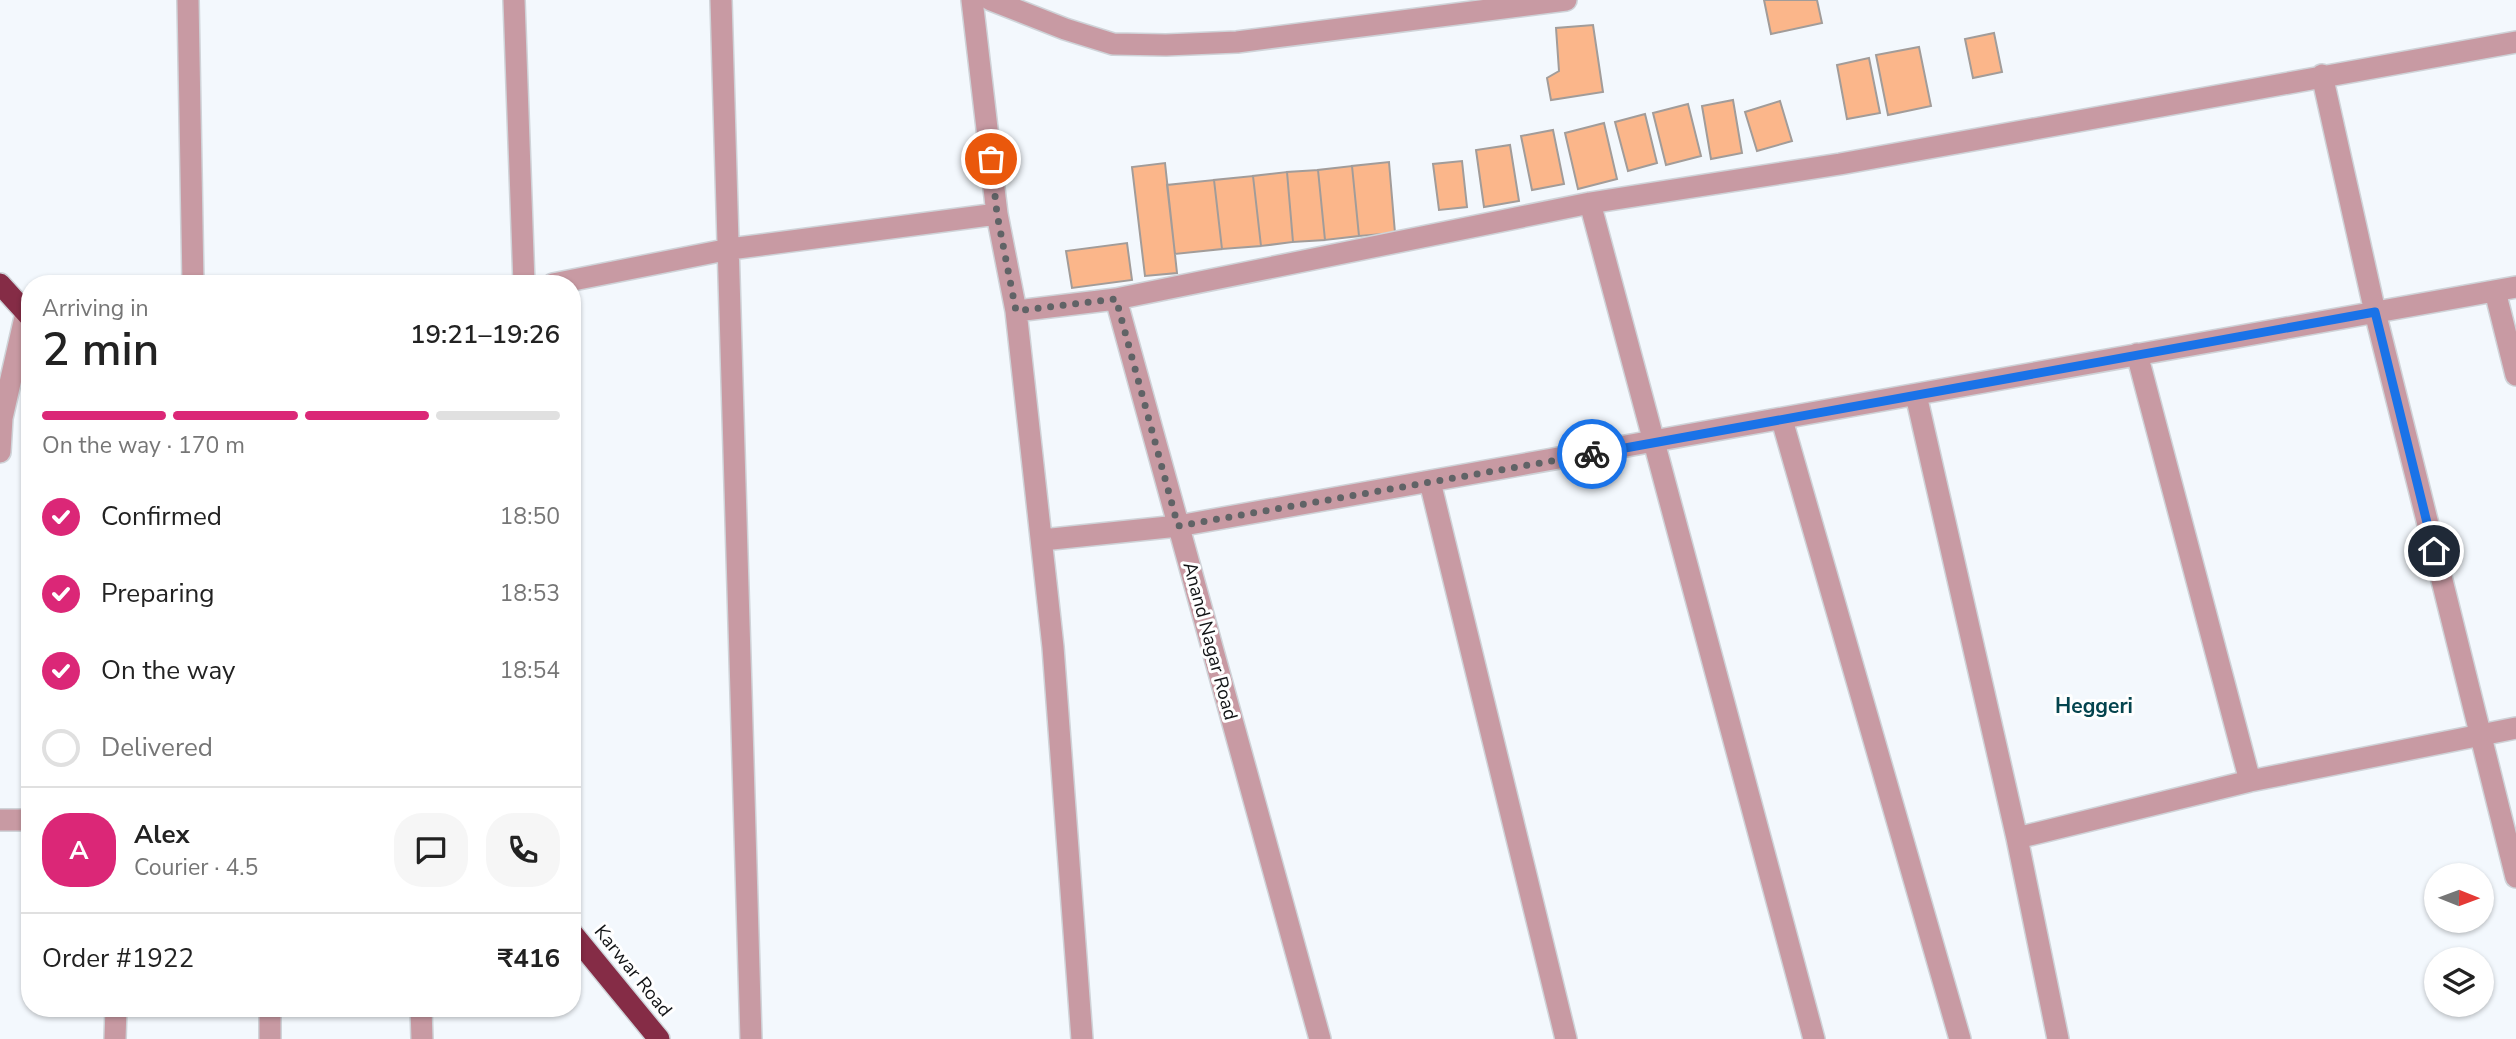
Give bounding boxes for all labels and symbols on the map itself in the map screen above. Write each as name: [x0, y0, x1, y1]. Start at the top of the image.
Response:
pin: [961, 129, 1021, 189]
courier: [1557, 419, 1627, 489]
pin: [2404, 521, 2464, 581]
street label: Anand Nagar Road: [1176, 559, 1244, 723]
district label: Heggeri: [2055, 692, 2133, 720]
north arrow: [2424, 863, 2494, 933]
street label: Karwar Road: [588, 920, 678, 1022]

